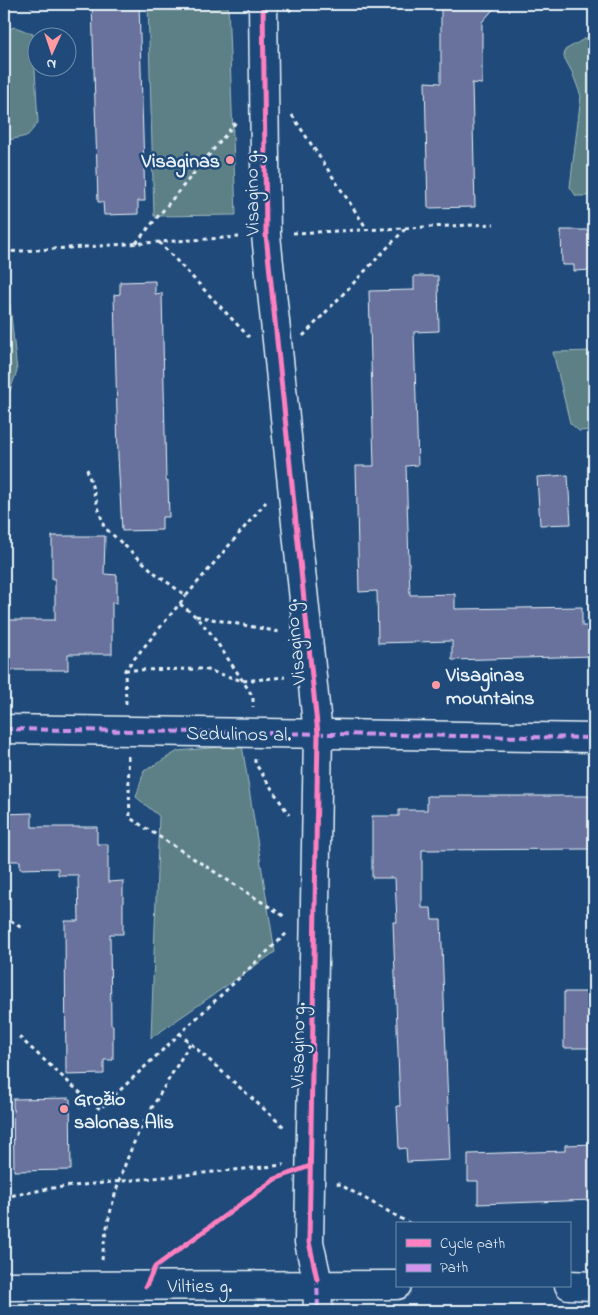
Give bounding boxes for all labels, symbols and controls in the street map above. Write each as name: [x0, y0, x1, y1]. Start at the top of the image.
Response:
north arrow: [28, 28, 78, 78]
text: N: [46, 53, 57, 74]
place label: Visaginas: [141, 148, 220, 178]
street label: Visagino g.: [238, 150, 270, 237]
marker: Visaginas: [224, 154, 236, 166]
street label: Visagino g.: [278, 597, 316, 687]
place label: Visaginas mountains: [445, 662, 534, 714]
marker: Visaginas mountains: [430, 679, 442, 691]
street label: Sedulinos al.: [186, 720, 292, 751]
street label: Visagino g.: [284, 1002, 316, 1089]
place label: Grožio salonas Alis: [74, 1086, 174, 1138]
marker: Grožio salonas Alis: [58, 1103, 70, 1115]
legend: [396, 1222, 570, 1288]
text: Cycle path: [440, 1233, 505, 1256]
text: Path: [440, 1257, 468, 1279]
street label: Vilties g.: [167, 1273, 232, 1303]

